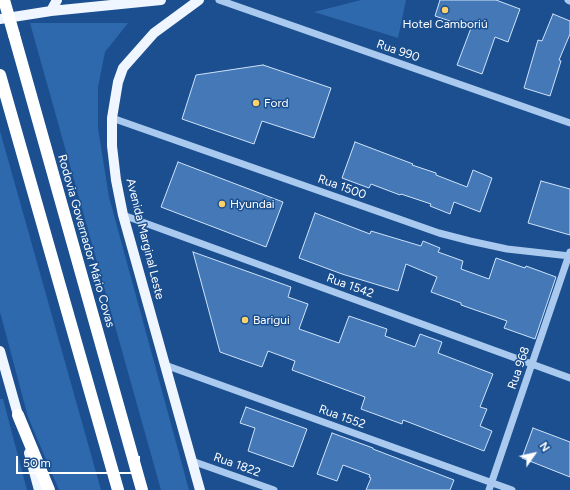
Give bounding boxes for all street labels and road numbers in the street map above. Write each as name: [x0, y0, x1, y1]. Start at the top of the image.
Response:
street label: Rua 990: [375, 37, 421, 65]
street label: Rodovia Governador Mário Covas: [54, 153, 118, 329]
street label: Rua 1500: [316, 172, 368, 202]
street label: Avenida Marginal Leste: [123, 177, 167, 301]
street label: Rua 1542: [324, 271, 376, 301]
street label: Rua 968: [505, 345, 533, 391]
street label: Rua 1552: [317, 402, 367, 432]
street label: Rua 1822: [211, 450, 263, 480]

